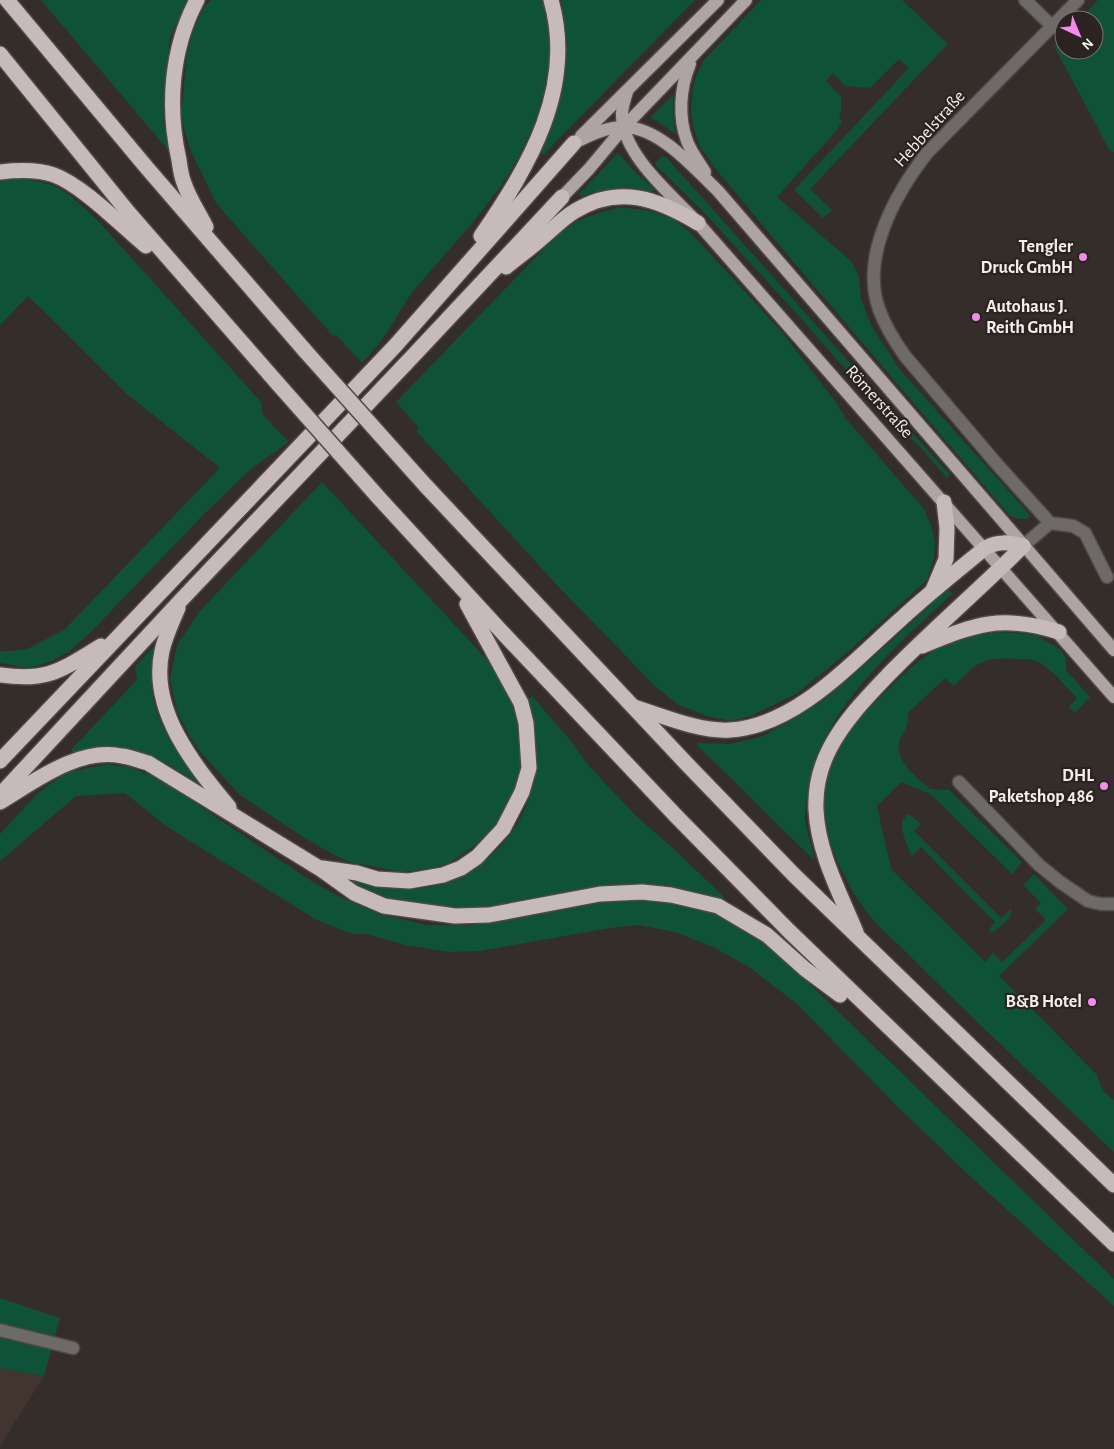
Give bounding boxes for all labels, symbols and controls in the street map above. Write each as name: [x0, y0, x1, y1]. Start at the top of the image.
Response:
north arrow: [1054, 10, 1104, 60]
text: N: [1079, 35, 1096, 52]
street label: Hebbelstraße: [891, 87, 969, 171]
place label: Tengler Druck GmbH: [981, 238, 1074, 277]
marker: Tengler Druck GmbH: [1077, 251, 1089, 263]
place label: Autohaus J. Reith GmbH: [986, 298, 1074, 337]
marker: Autohaus J. Reith GmbH: [970, 311, 982, 323]
street label: Römerstraße: [842, 362, 916, 442]
place label: DHL Paketshop 486: [989, 767, 1094, 806]
marker: DHL Paketshop 486: [1098, 780, 1110, 792]
place label: B&B Hotel: [1005, 993, 1082, 1011]
marker: B&B Hotel: [1086, 996, 1098, 1008]

